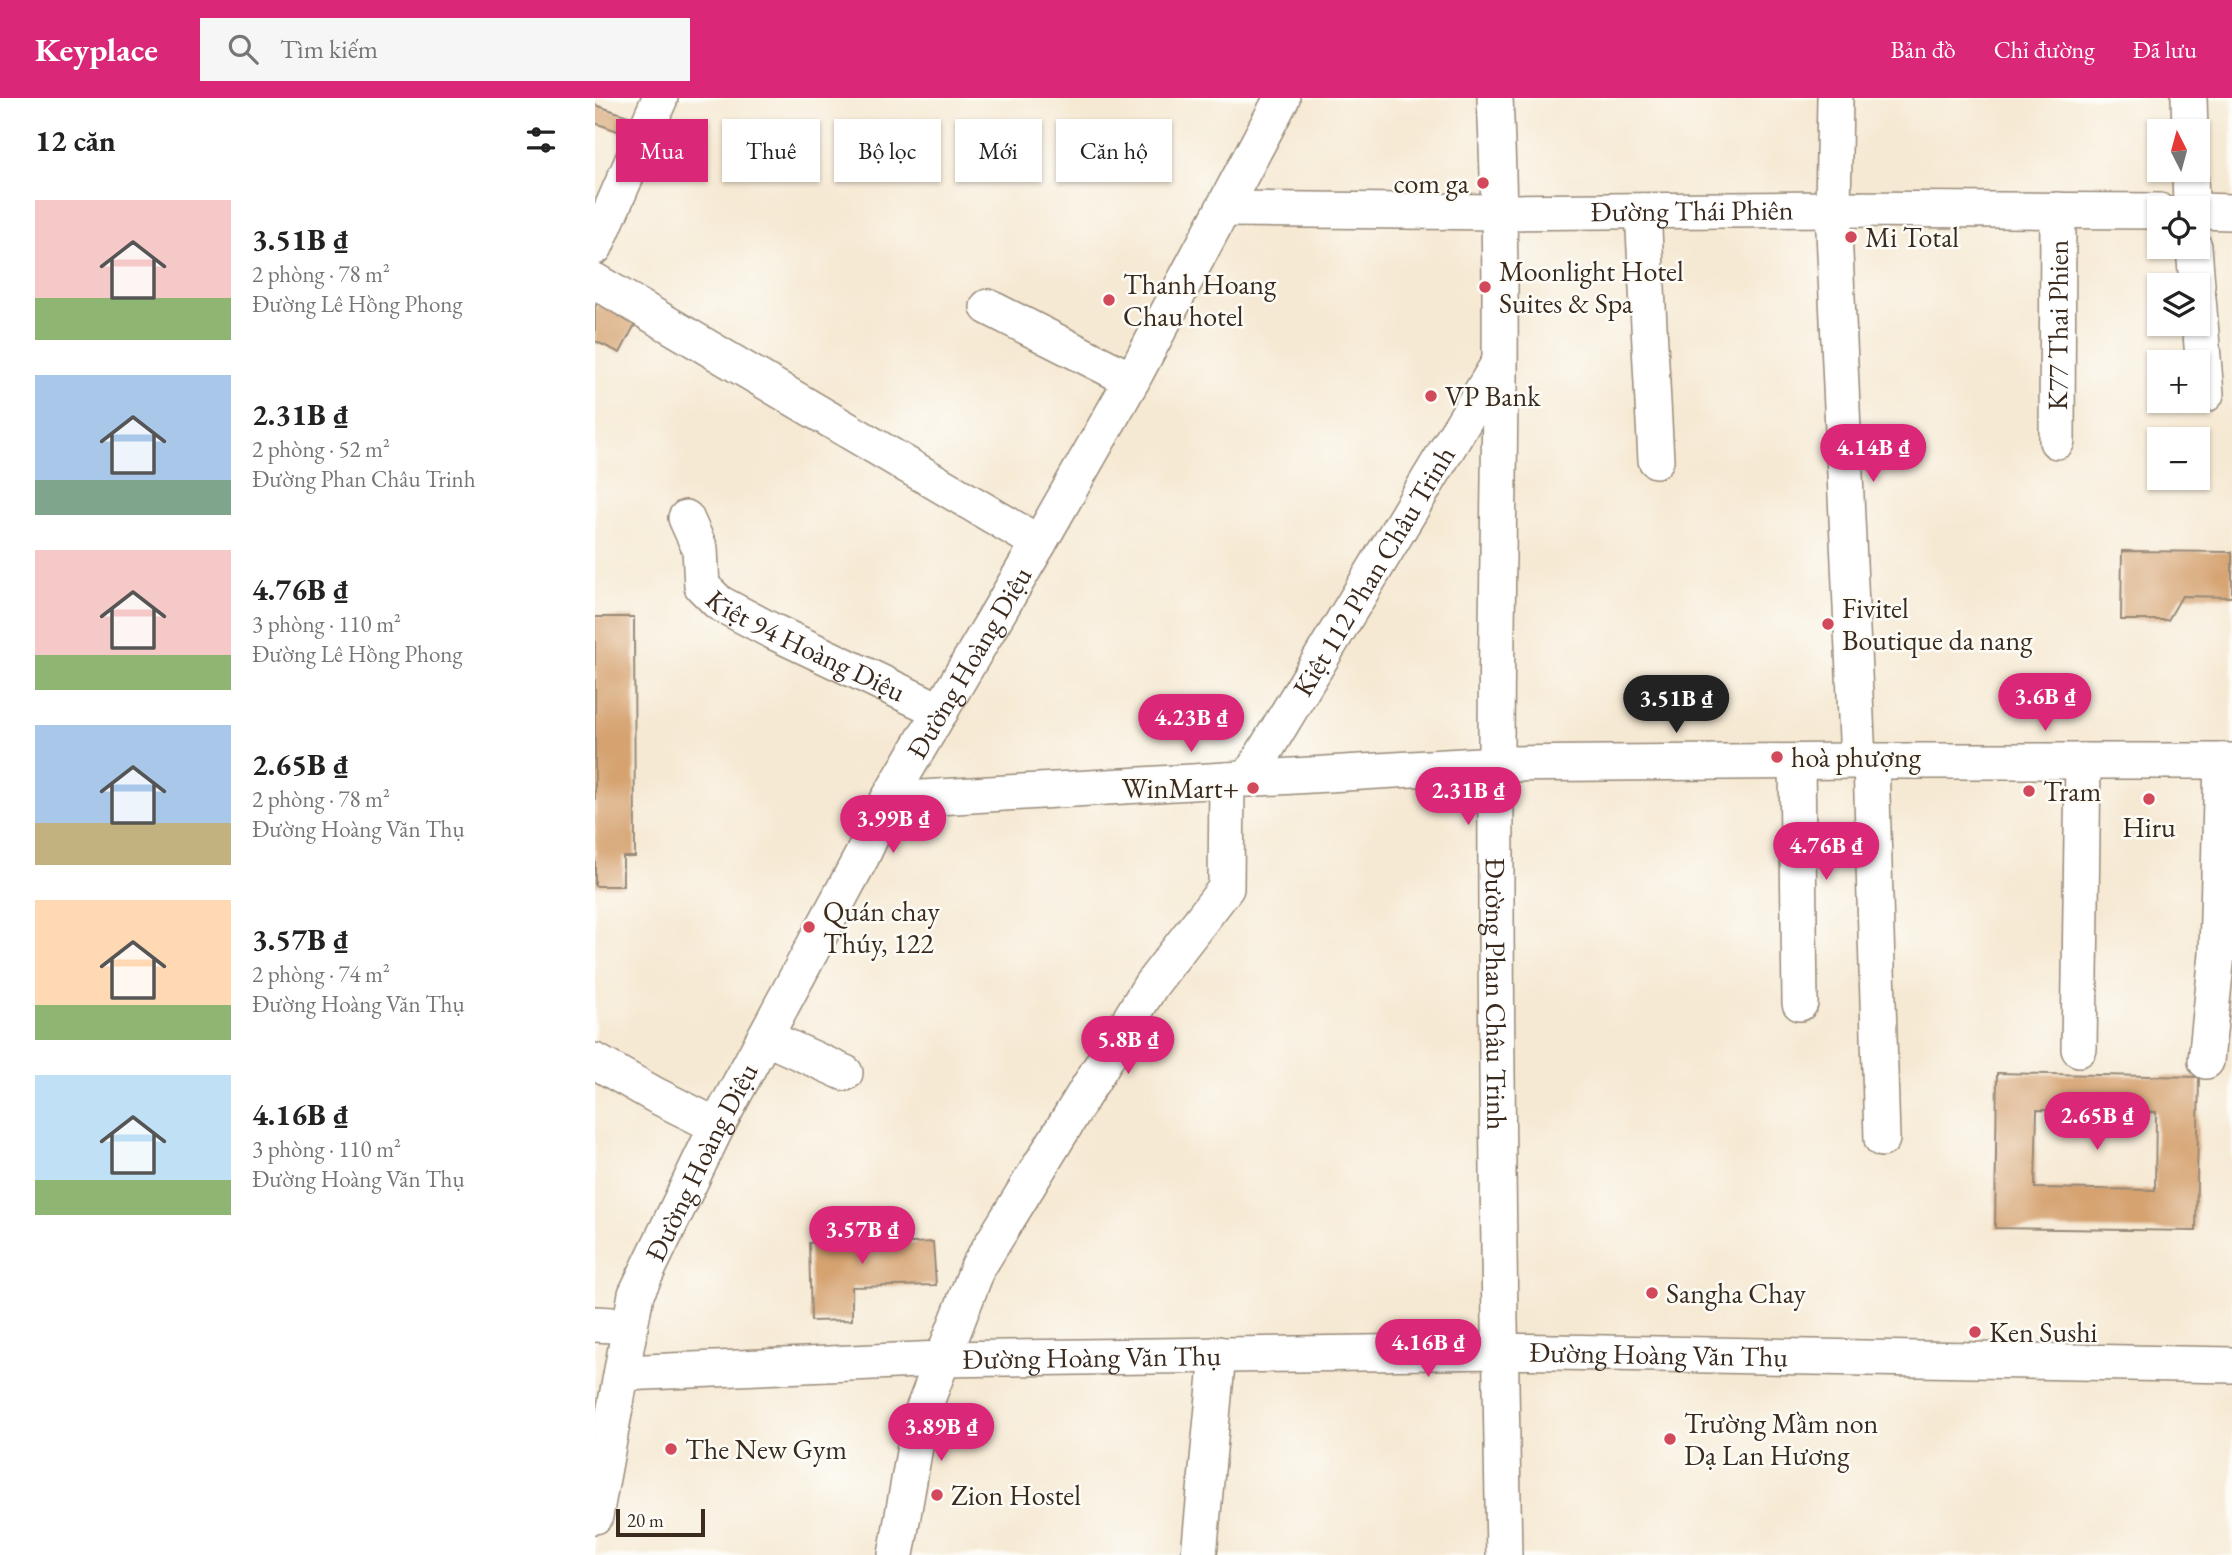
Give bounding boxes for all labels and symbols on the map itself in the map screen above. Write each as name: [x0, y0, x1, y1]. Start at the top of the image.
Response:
north arrow: [2147, 119, 2210, 182]
place label: com ga: [1394, 165, 1470, 201]
marker: com ga: [1475, 175, 1491, 191]
street label: Đường Thái Phiên: [1590, 191, 1794, 229]
place label: Mi Total: [1865, 219, 1959, 255]
marker: Mi Total: [1843, 229, 1859, 245]
street label: K77 Thai Phien: [2039, 239, 2076, 411]
place label: Moonlight Hotel Suites & Spa: [1499, 253, 1684, 321]
place label: Thanh Hoang Chau hotel: [1123, 266, 1277, 334]
marker: Moonlight Hotel Suites & Spa: [1477, 279, 1493, 295]
marker: Thanh Hoang Chau hotel: [1101, 292, 1117, 308]
place label: VP Bank: [1445, 378, 1541, 414]
marker: VP Bank: [1423, 388, 1439, 404]
pin: 4.14B ₫: [1808, 424, 1938, 484]
street label: Kiệt 112 Phan Châu Trinh: [1284, 439, 1463, 703]
street label: Đường Hoàng Diệu: [898, 560, 1039, 765]
street label: Kiệt 94 Hoàng Diệu: [698, 582, 912, 710]
place label: Fivitel Boutique da nang: [1842, 590, 2033, 658]
marker: Fivitel Boutique da nang: [1820, 616, 1836, 632]
pin: 3.6B ₫: [1988, 674, 2102, 733]
pin: 3.51B ₫: [1611, 676, 1741, 735]
pin: 4.23B ₫: [1126, 694, 1256, 754]
place label: hoà phượng: [1791, 739, 1922, 775]
marker: hoà phượng: [1769, 749, 1785, 765]
pin: 2.31B ₫: [1403, 768, 1533, 827]
place label: WinMart+: [1122, 770, 1239, 806]
place label: Tram: [2043, 773, 2101, 809]
marker: WinMart+: [1245, 780, 1261, 796]
marker: Tram: [2021, 783, 2037, 799]
marker: Hiru: [2141, 791, 2157, 807]
pin: 3.99B ₫: [828, 796, 958, 855]
place label: Hiru: [2122, 809, 2176, 845]
pin: 4.76B ₫: [1761, 822, 1891, 882]
street label: Đường Phan Châu Trinh: [1478, 858, 1515, 1130]
place label: Quán chay Thúy, 122: [823, 893, 940, 961]
marker: Quán chay Thúy, 122: [801, 919, 817, 935]
pin: 5.8B ₫: [1071, 1016, 1185, 1076]
street label: Đường Hoàng Diệu: [637, 1056, 766, 1267]
pin: 2.65B ₫: [2032, 1093, 2162, 1152]
pin: 3.57B ₫: [797, 1206, 927, 1266]
place label: Sangha Chay: [1666, 1275, 1807, 1311]
marker: Sangha Chay: [1644, 1285, 1660, 1301]
place label: Ken Sushi: [1989, 1314, 2098, 1350]
pin: 4.16B ₫: [1363, 1320, 1493, 1379]
marker: Ken Sushi: [1967, 1324, 1983, 1340]
street label: Đường Hoàng Văn Thụ: [1529, 1334, 1789, 1375]
street label: Đường Hoàng Văn Thụ: [962, 1337, 1222, 1377]
pin: 3.89B ₫: [876, 1404, 1006, 1463]
place label: Trường Mầm non Dạ Lan Hương: [1684, 1405, 1879, 1473]
place label: The New Gym: [685, 1431, 847, 1467]
marker: Trường Mầm non Dạ Lan Hương: [1662, 1431, 1678, 1447]
marker: The New Gym: [663, 1441, 679, 1457]
place label: Zion Hostel: [951, 1477, 1081, 1513]
marker: Zion Hostel: [929, 1487, 945, 1503]
scale bar: [616, 1506, 705, 1538]

